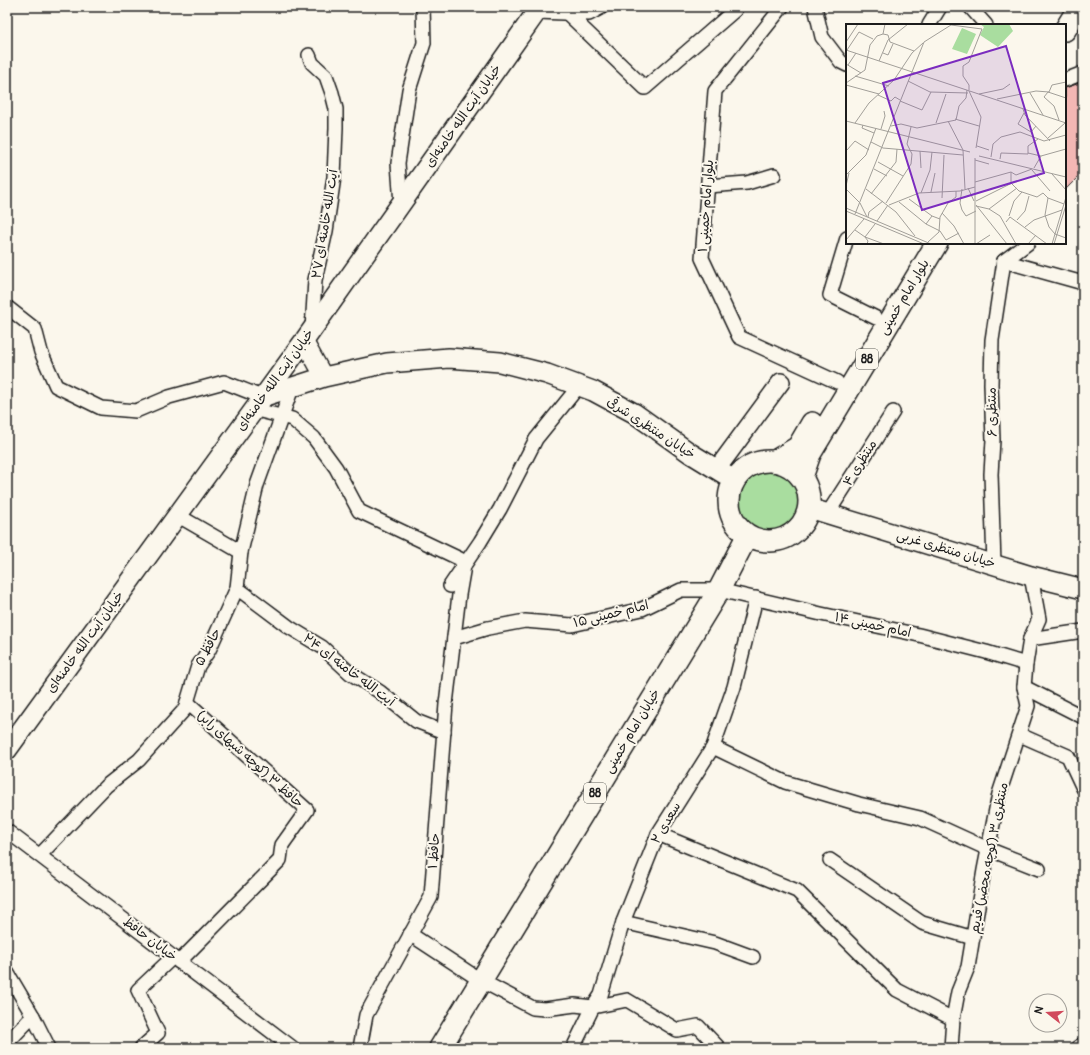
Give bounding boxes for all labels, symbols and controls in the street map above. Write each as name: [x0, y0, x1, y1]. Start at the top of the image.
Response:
inset map: [846, 24, 1066, 244]
street label: خیابان آیت الله خامنه‌ای: [421, 61, 505, 171]
street label: بلوار امام خمینی ۱: [695, 159, 719, 253]
street label: آیت الله خامنه ای ۲۷: [308, 167, 342, 280]
street label: بلوار امام خمینی: [875, 256, 935, 339]
street label: خیابان آیت الله خامنه‌ای: [233, 326, 317, 434]
road number: 88: [856, 349, 878, 369]
street label: منتظری ۶: [984, 387, 1000, 437]
street label: خیابان منتظری شرقی: [604, 393, 699, 463]
street label: منتظری ۴: [840, 437, 880, 489]
street label: خیابان منتظری غربی: [895, 526, 997, 573]
street label: خیابان آیت الله خامنه‌ای: [43, 588, 127, 696]
street label: امام خمینی ۱۵: [572, 597, 651, 633]
street label: امام خمینی ۱۴: [833, 609, 913, 643]
street label: حافظ ۵: [191, 625, 225, 669]
street label: آیت الله خامنه ای ۲۴: [300, 630, 399, 710]
street label: خیابان امام خمینی: [601, 686, 665, 777]
street label: حافظ ۳ (کوچه شبهای رابر): [193, 707, 307, 811]
street label: منتظری ۳ (کوچه محضر) قدیم: [966, 781, 1013, 935]
road number: 88: [584, 783, 606, 803]
street label: سعدی ۲: [648, 799, 684, 847]
street label: حافظ ۱: [425, 832, 443, 870]
street label: خیابان حافظ: [120, 913, 180, 965]
north arrow: [1028, 993, 1068, 1033]
text: N: [1032, 1004, 1046, 1016]

